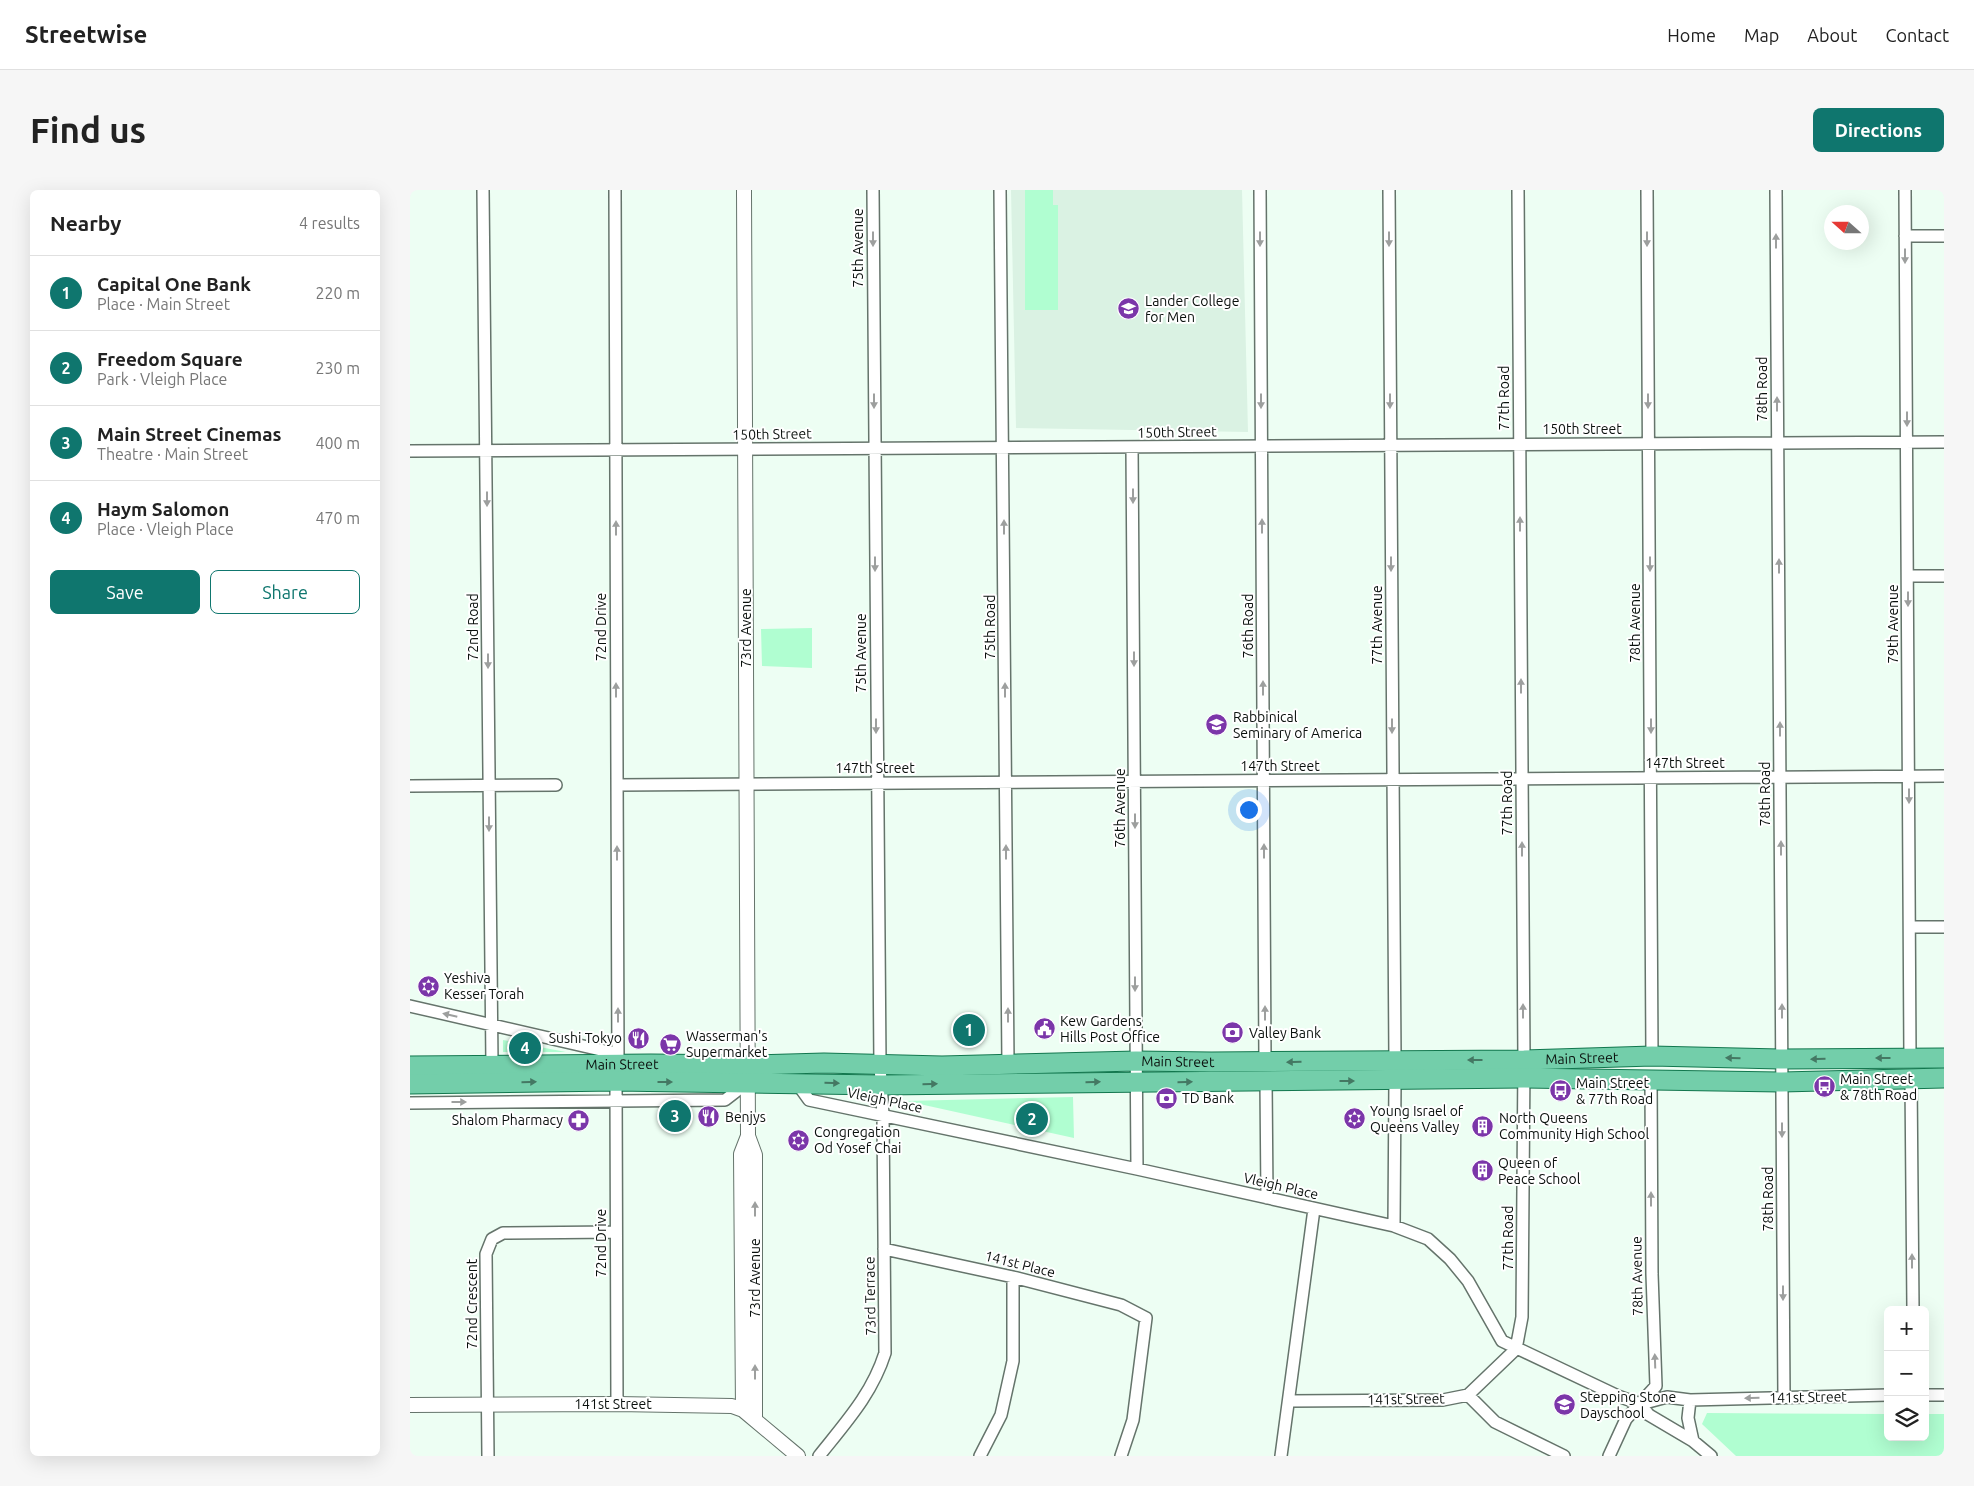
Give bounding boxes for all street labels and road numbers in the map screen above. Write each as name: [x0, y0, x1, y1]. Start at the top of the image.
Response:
street label: 75th Avenue: [850, 208, 866, 288]
street label: 78th Road: [1754, 357, 1770, 421]
street label: 77th Road: [1496, 366, 1512, 430]
street label: 150th Street: [1542, 421, 1622, 437]
street label: 150th Street: [1137, 423, 1217, 441]
street label: 150th Street: [732, 425, 812, 443]
street label: 78th Avenue: [1627, 583, 1643, 663]
street label: 79th Avenue: [1885, 584, 1901, 664]
street label: 77th Avenue: [1369, 585, 1385, 665]
street label: 73rd Avenue: [738, 588, 754, 668]
street label: 72nd Road: [465, 593, 481, 661]
street label: 72nd Drive: [593, 593, 609, 661]
street label: 76th Road: [1240, 594, 1256, 658]
street label: 75th Road: [982, 595, 998, 659]
street label: 75th Avenue: [853, 613, 869, 693]
street label: 147th Street: [1645, 755, 1725, 771]
street label: 147th Street: [1240, 758, 1320, 774]
street label: 147th Street: [835, 760, 915, 776]
street label: 78th Road: [1757, 762, 1773, 826]
street label: 76th Avenue: [1112, 768, 1128, 848]
street label: 77th Road: [1499, 771, 1515, 835]
street label: Main Street: [1545, 1049, 1619, 1067]
street label: Main Street: [1141, 1053, 1215, 1070]
street label: Main Street: [585, 1056, 659, 1073]
street label: Vleigh Place: [846, 1084, 924, 1116]
street label: 78th Road: [1760, 1167, 1776, 1231]
street label: Vleigh Place: [1242, 1170, 1320, 1202]
street label: 77th Road: [1500, 1206, 1516, 1270]
street label: 72nd Drive: [593, 1209, 609, 1277]
street label: 78th Avenue: [1628, 1236, 1646, 1316]
street label: 73rd Avenue: [747, 1238, 763, 1318]
street label: 141st Place: [983, 1248, 1057, 1280]
street label: 73rd Terrace: [861, 1256, 879, 1336]
street label: 72nd Crescent: [464, 1258, 480, 1349]
street label: 141st Street: [1769, 1388, 1847, 1406]
street label: 141st Street: [1367, 1390, 1445, 1408]
street label: 141st Street: [574, 1396, 652, 1412]

